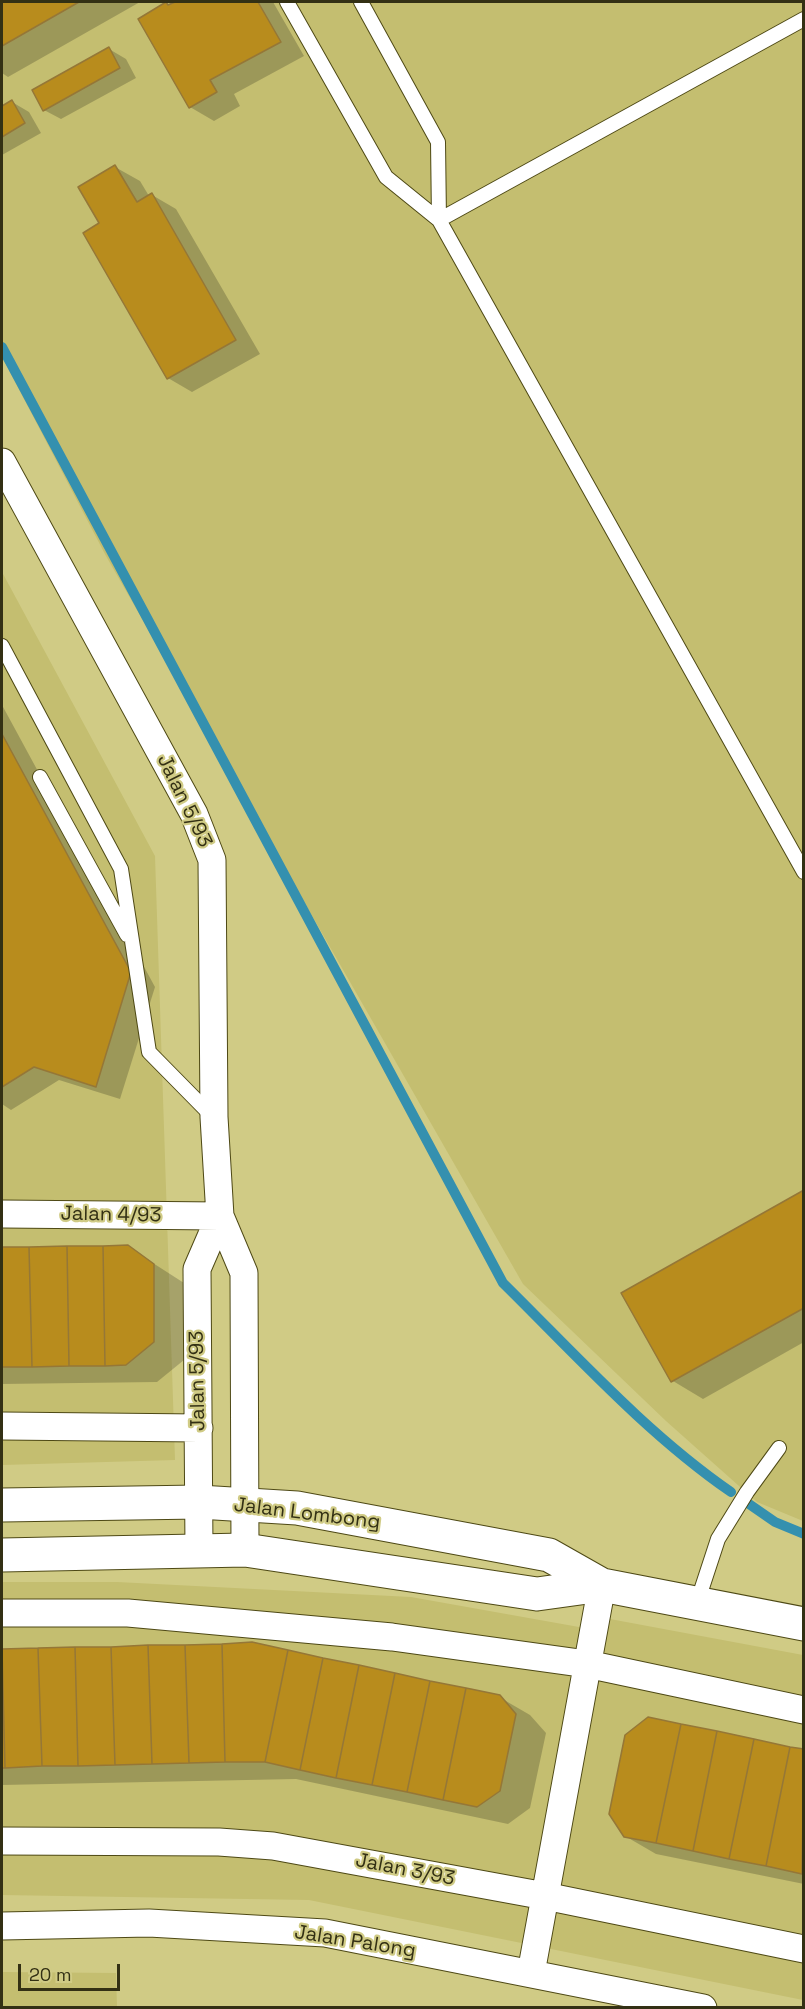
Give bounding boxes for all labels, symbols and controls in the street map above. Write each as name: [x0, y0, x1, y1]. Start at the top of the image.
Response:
street label: Jalan 5/93: [151, 751, 217, 851]
street label: Jalan 4/93: [60, 1202, 162, 1228]
street label: Jalan 5/93: [185, 1331, 211, 1431]
street label: Jalan Lombong: [232, 1493, 382, 1535]
street label: Jalan 3/93: [353, 1849, 457, 1891]
street label: Jalan Palong: [293, 1921, 417, 1963]
scale bar: [21, 1952, 123, 1990]
text: 20 m: [29, 1963, 72, 1986]

